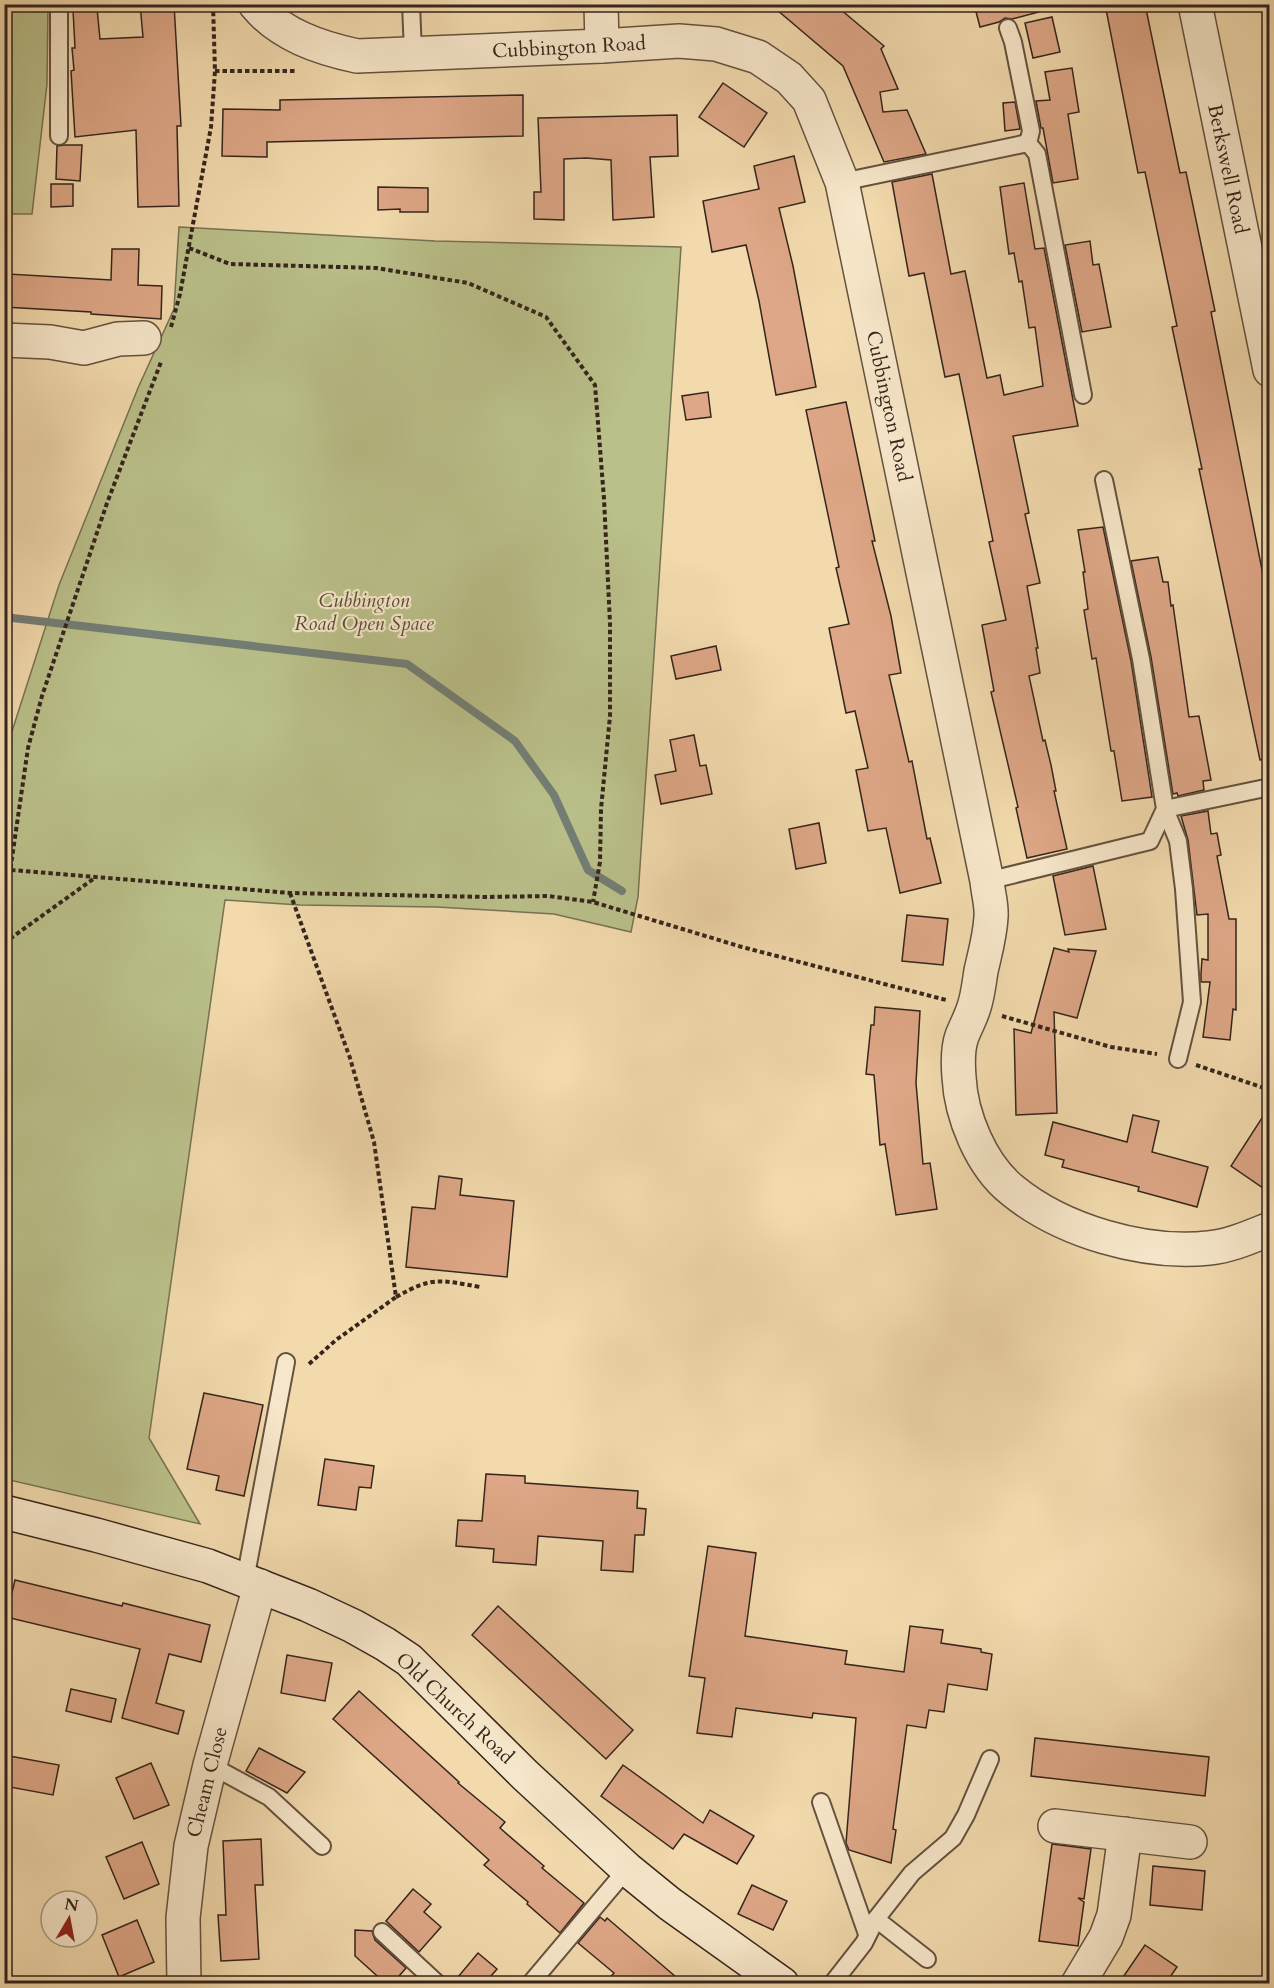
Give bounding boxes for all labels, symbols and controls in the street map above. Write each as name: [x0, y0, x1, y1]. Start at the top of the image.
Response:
street label: Cubbington Road: [492, 29, 647, 65]
street label: Berkswell Road: [1201, 102, 1255, 237]
street label: Cubbington Road: [860, 328, 918, 484]
park label: Cubbington Road Open Space: [294, 587, 434, 637]
street label: Old Church Road: [390, 1646, 520, 1770]
street label: Cheam Close: [180, 1724, 234, 1840]
north arrow: [39, 1889, 99, 1949]
text: N: [63, 1893, 80, 1917]

